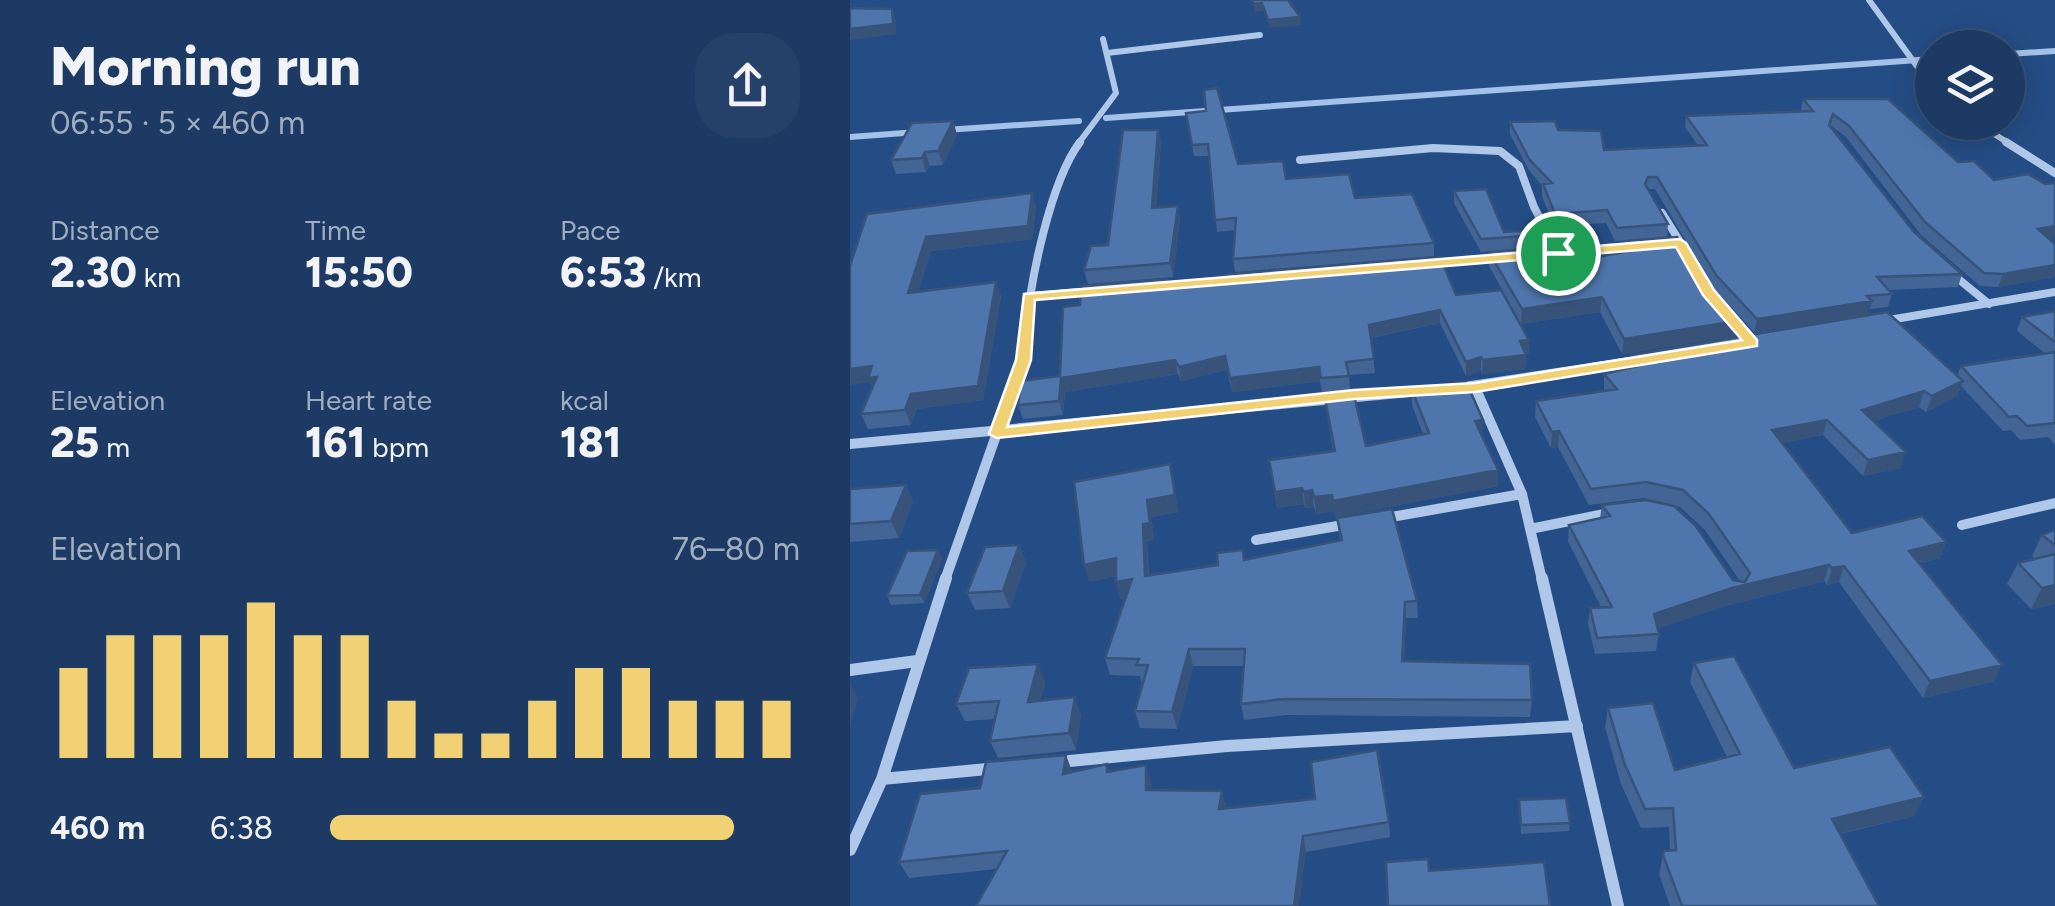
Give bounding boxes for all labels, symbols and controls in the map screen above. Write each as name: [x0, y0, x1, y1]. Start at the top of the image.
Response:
map controls: [1915, 30, 2025, 140]
button: layers: [1915, 30, 2025, 140]
text: Morning run: [50, 33, 361, 99]
button: share: [695, 33, 800, 138]
text: 06:55 · 5 × 460 m: [50, 104, 305, 142]
pin: [1516, 211, 1601, 296]
text: Distance: [50, 213, 160, 247]
text: Time: [305, 213, 366, 247]
text: Pace: [560, 213, 621, 247]
icon: arrive: [1531, 226, 1586, 281]
text: 2.30: [50, 247, 137, 298]
text: 15:50: [305, 247, 413, 298]
text: 6:53: [560, 247, 646, 298]
text: km: [137, 260, 181, 294]
text: /km: [646, 260, 702, 294]
text: Elevation: [50, 383, 165, 417]
text: Heart rate: [305, 383, 432, 417]
text: kcal: [560, 383, 609, 417]
text: 25: [50, 417, 99, 468]
text: 161: [305, 417, 365, 468]
text: 181: [560, 417, 621, 468]
text: m: [99, 430, 130, 464]
text: bpm: [365, 430, 429, 464]
text: Elevation: [50, 530, 182, 568]
text: 76–80 m: [672, 530, 800, 568]
text: 460 m: [50, 809, 145, 847]
text: 6:38: [210, 809, 273, 847]

